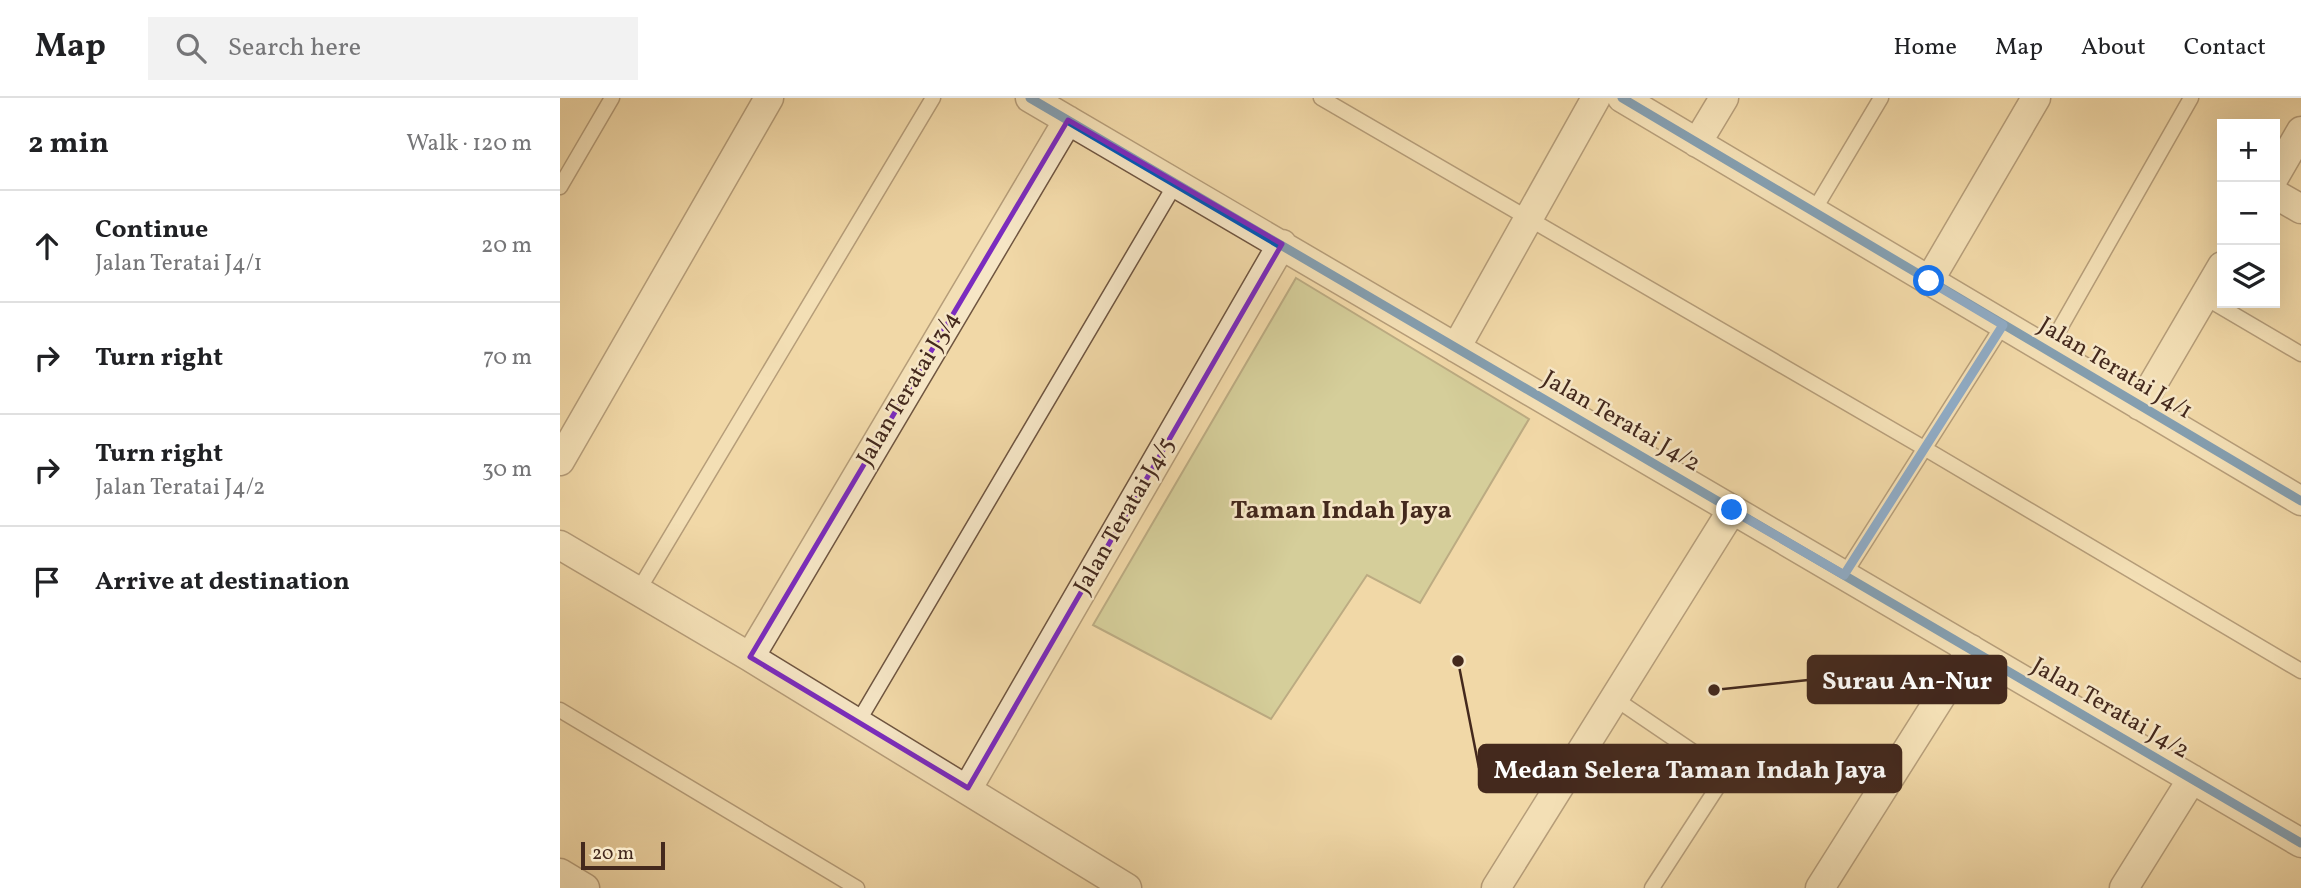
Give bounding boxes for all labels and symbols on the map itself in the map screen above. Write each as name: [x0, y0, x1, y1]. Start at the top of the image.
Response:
route start: [1913, 265, 1944, 296]
street label: Jalan Teratai J3/4: [849, 305, 969, 473]
street label: Jalan Teratai J4/1: [2031, 309, 2199, 429]
street label: Jalan Teratai J4/2: [1535, 363, 1707, 481]
street label: Jalan Teratai J4/5: [1066, 431, 1184, 601]
district label: Taman Indah Jaya: [1230, 493, 1452, 529]
route end: [1716, 494, 1747, 525]
street label: Jalan Teratai J4/2: [2024, 650, 2196, 768]
callout: Surau An-Nur: [1808, 656, 2006, 703]
text: Surau An-Nur: [1822, 664, 1992, 700]
callout: Medan Selera Taman Indah Jaya: [1479, 745, 1901, 792]
text: Medan Selera Taman Indah Jaya: [1494, 753, 1886, 789]
scale bar: [581, 839, 665, 871]

